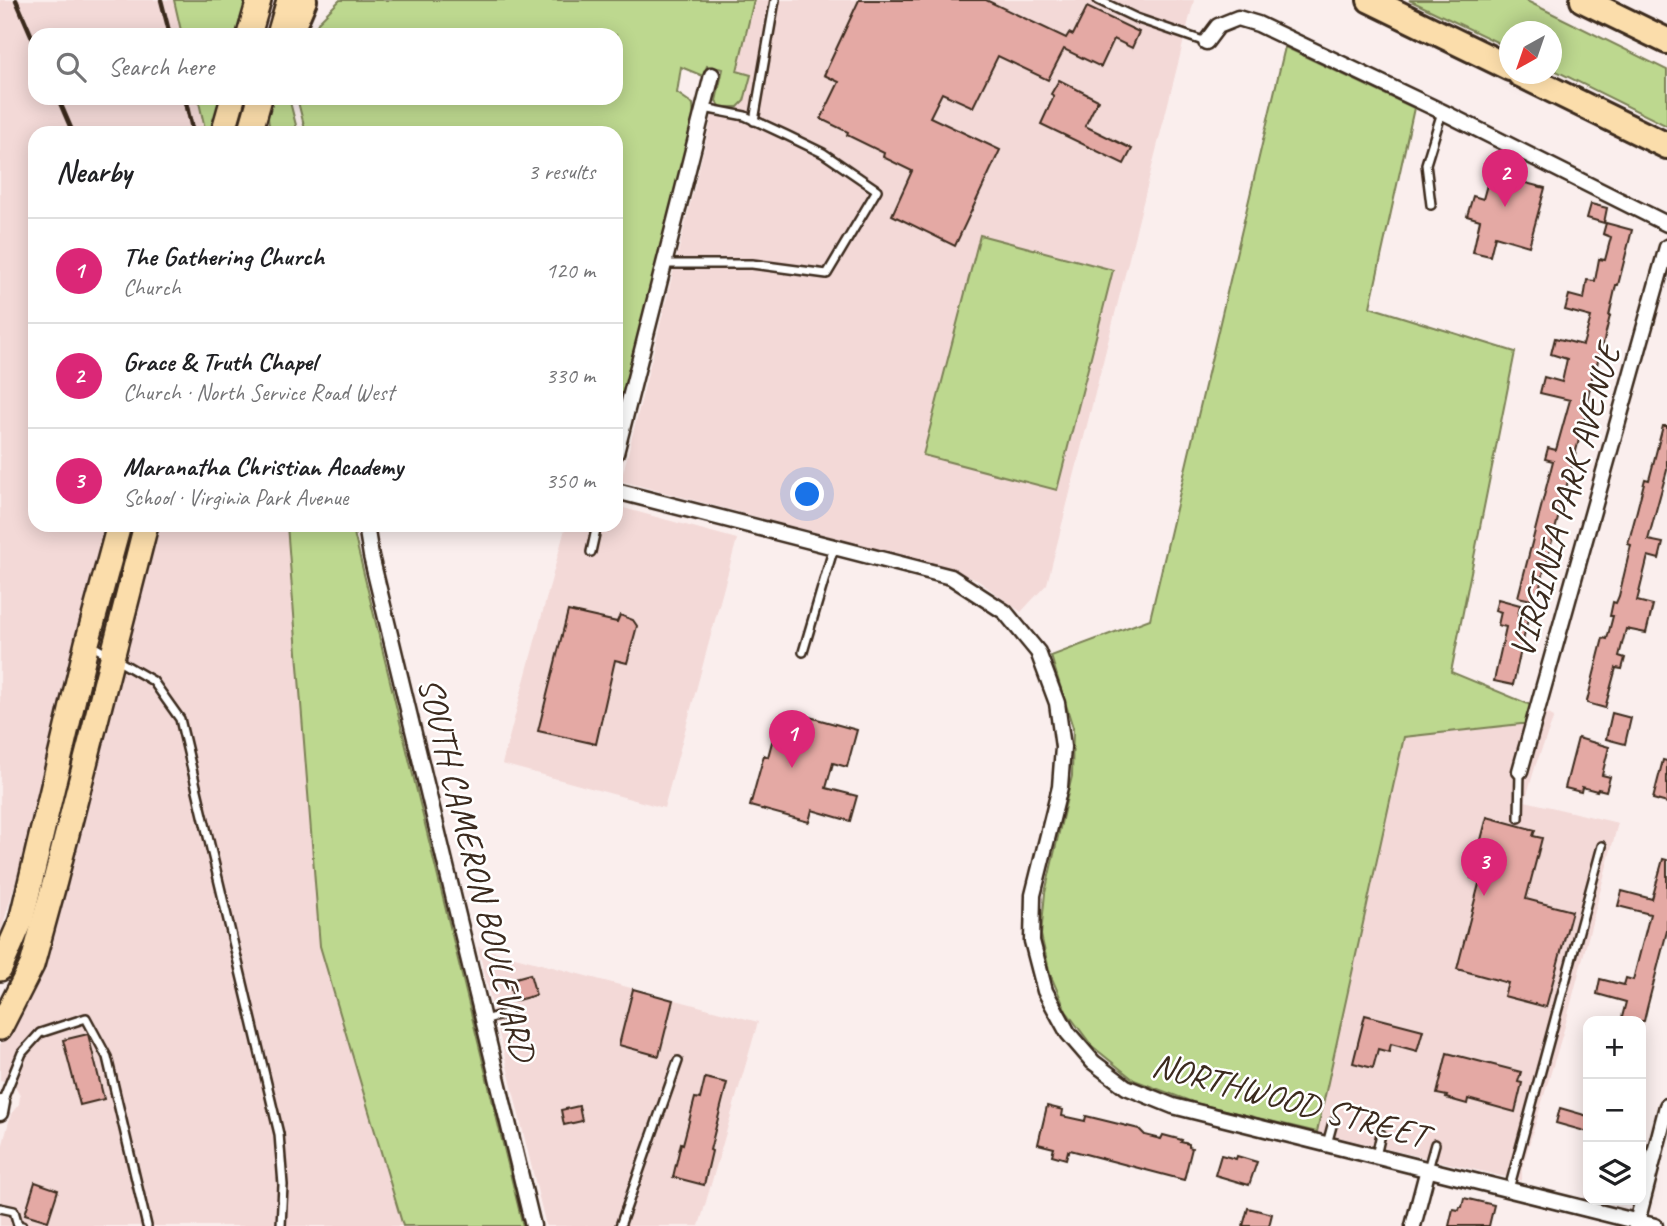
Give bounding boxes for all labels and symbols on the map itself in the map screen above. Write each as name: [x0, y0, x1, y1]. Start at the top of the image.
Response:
north arrow: [1499, 21, 1562, 84]
pin: 2: [1482, 149, 1528, 207]
street label: VIRGINIA PARK AVENUE: [1499, 335, 1633, 663]
your location: [790, 477, 824, 511]
street label: SOUTH CAMERON BOULEVARD: [408, 673, 547, 1068]
pin: 1: [769, 710, 815, 768]
pin: 3: [1461, 838, 1507, 896]
street label: NORTHWOOD STREET: [1148, 1042, 1439, 1160]

